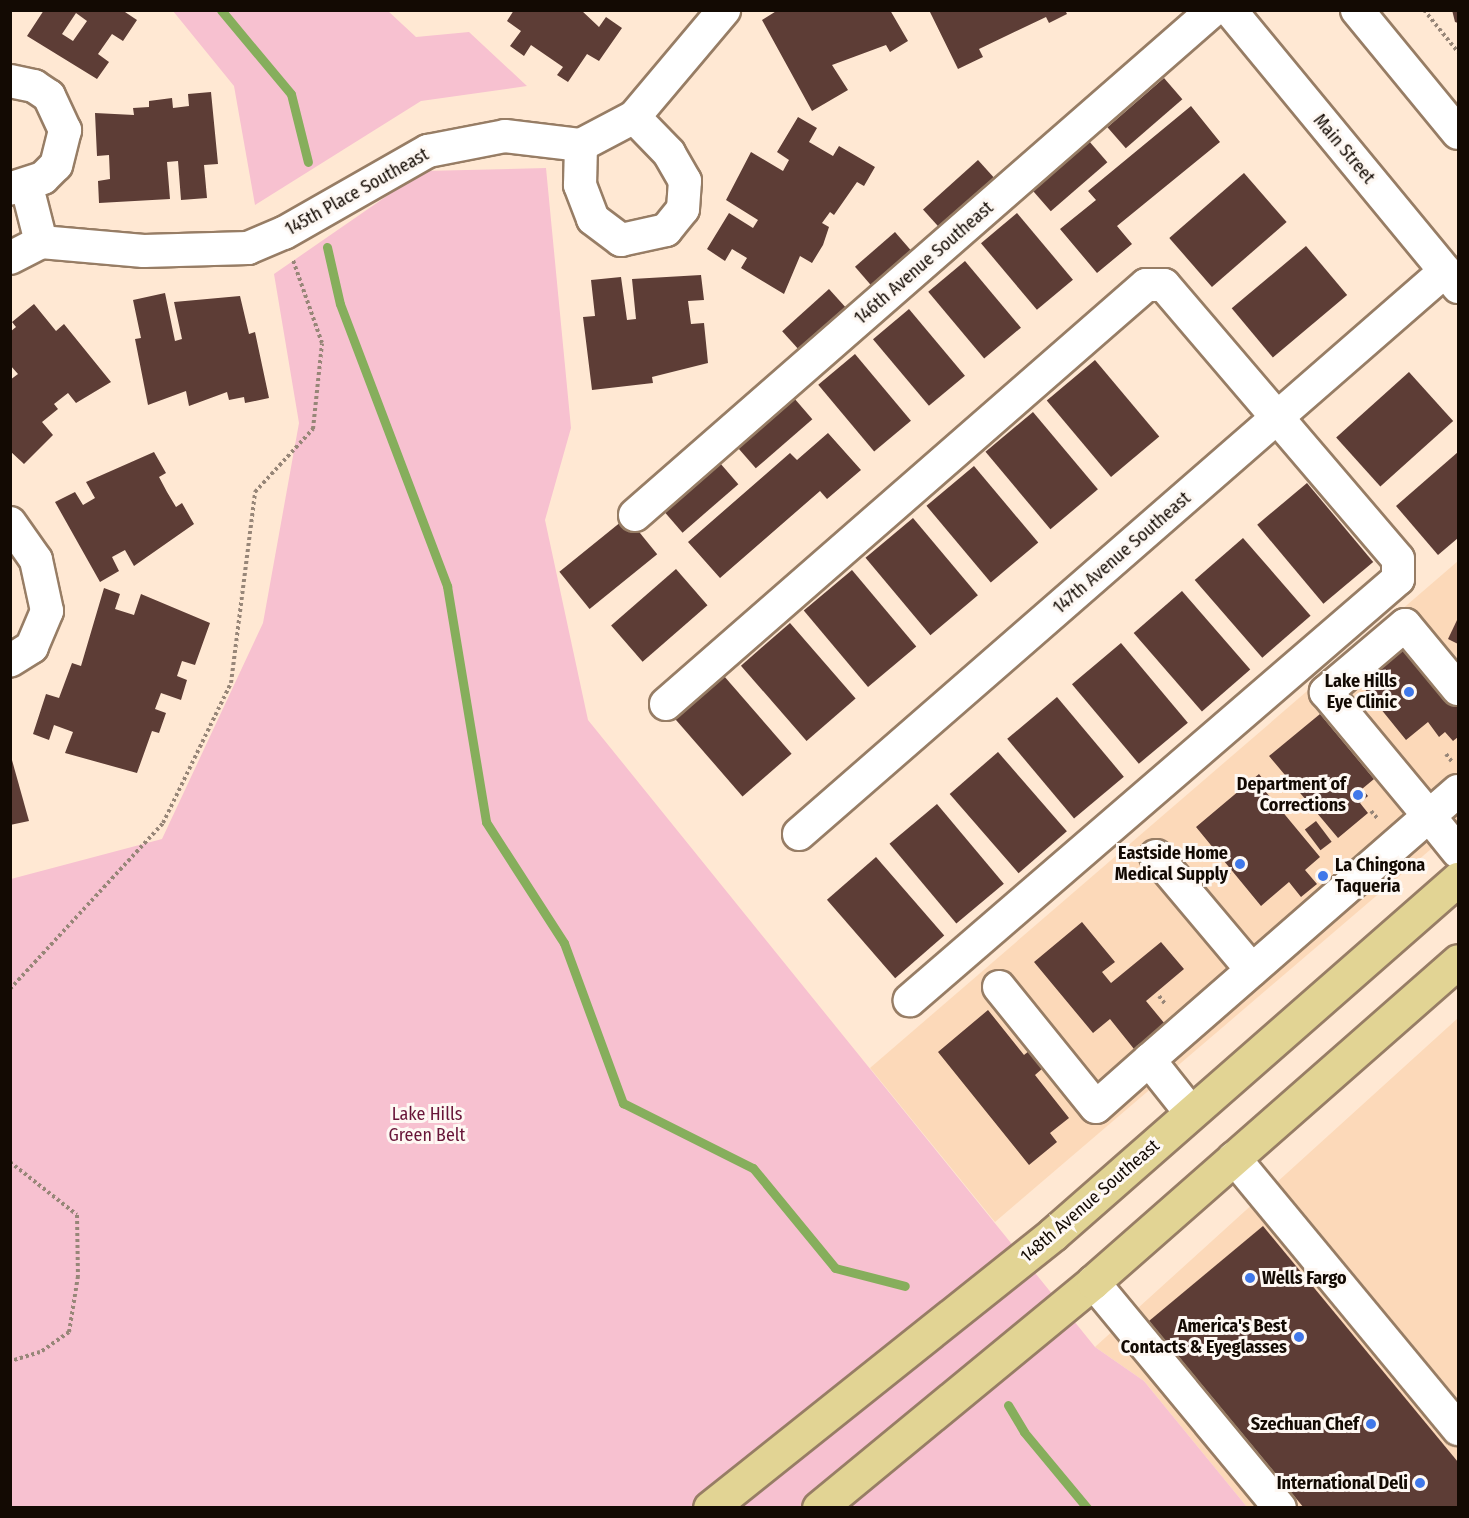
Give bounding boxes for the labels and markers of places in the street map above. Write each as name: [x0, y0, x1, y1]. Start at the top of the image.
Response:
place label: Lake Hills Eye Clinic: [1325, 671, 1397, 714]
marker: Lake Hills Eye Clinic: [1402, 685, 1416, 699]
place label: Department of Corrections: [1237, 774, 1346, 816]
marker: Department of Corrections: [1351, 788, 1365, 802]
place label: Eastside Home Medical Supply: [1115, 843, 1228, 886]
place label: La Chingona Taqueria: [1335, 855, 1425, 898]
marker: Eastside Home Medical Supply: [1233, 857, 1247, 871]
marker: La Chingona Taqueria: [1316, 869, 1330, 883]
place label: Wells Fargo: [1262, 1267, 1347, 1289]
marker: Wells Fargo: [1243, 1271, 1257, 1285]
place label: America's Best Contacts & Eyeglasses: [1121, 1316, 1287, 1358]
marker: America's Best Contacts & Eyeglasses: [1292, 1330, 1306, 1344]
place label: Szechuan Chef: [1251, 1413, 1359, 1435]
marker: Szechuan Chef: [1364, 1417, 1378, 1431]
place label: International Deli: [1277, 1472, 1408, 1494]
marker: International Deli: [1413, 1476, 1427, 1490]

